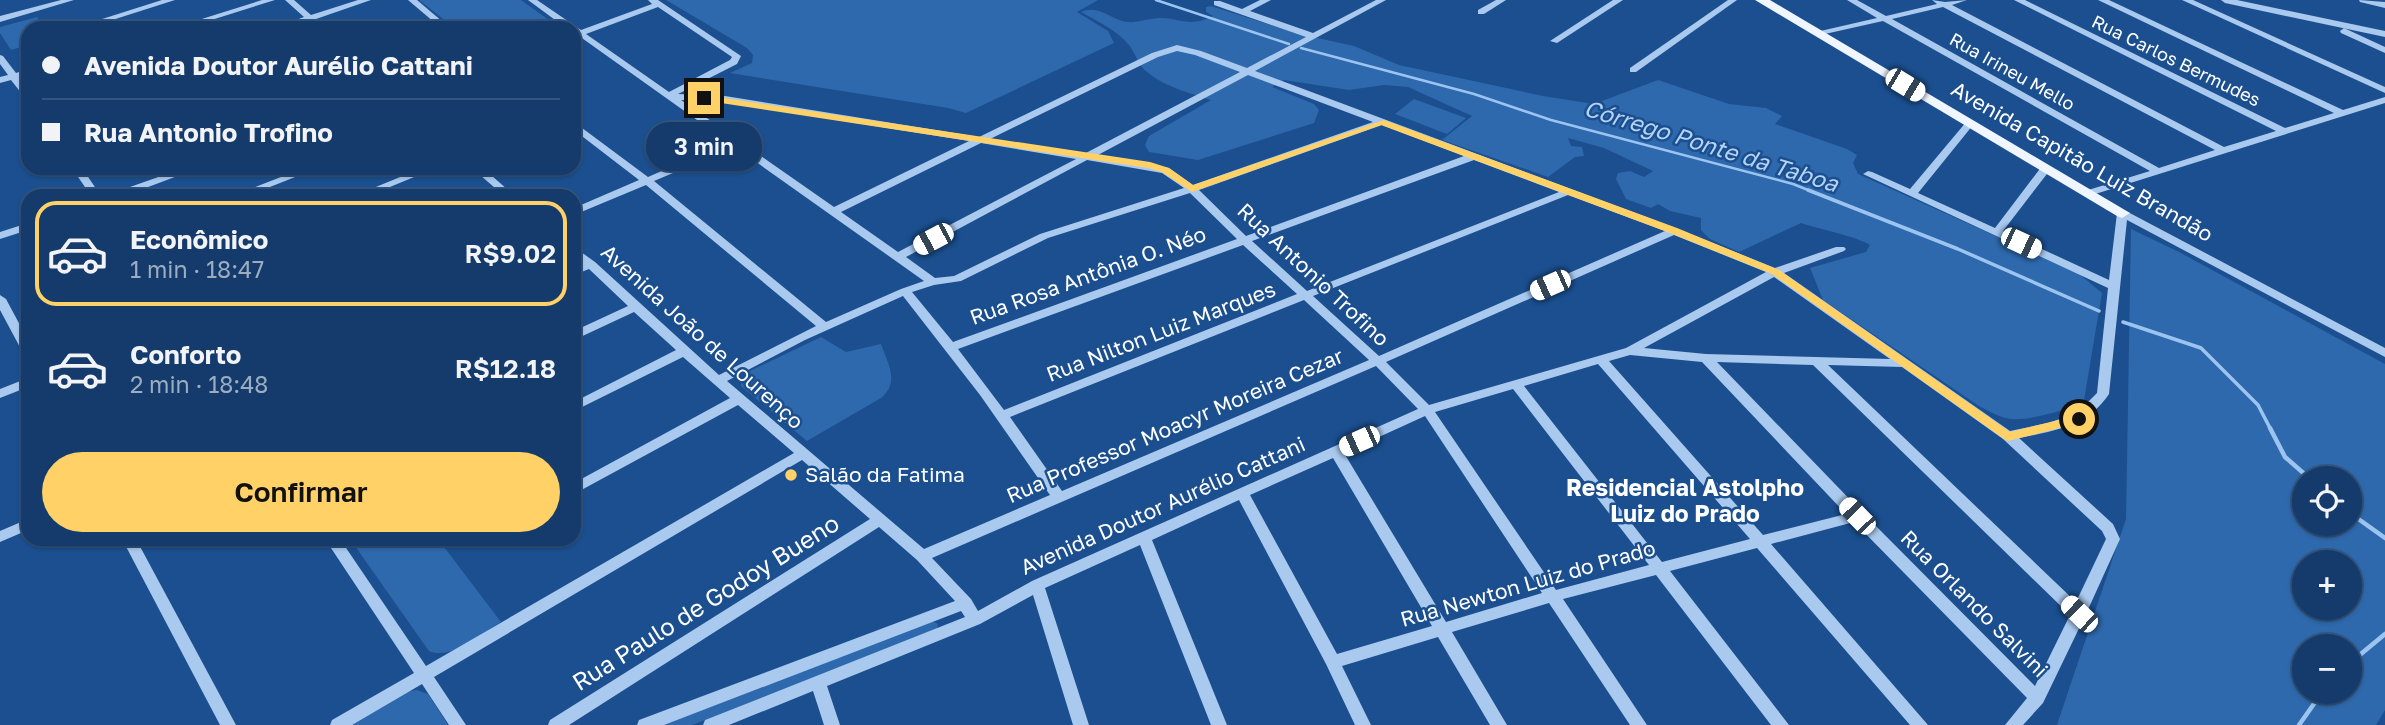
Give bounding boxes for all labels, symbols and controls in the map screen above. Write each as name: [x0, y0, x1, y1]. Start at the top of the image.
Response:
street label: Rua Carlos Bermudes: [2089, 10, 2264, 110]
street label: Rua Irineu Mello: [1946, 28, 2079, 115]
text: Avenida Doutor Aurélio Cattani: [84, 50, 473, 81]
car: [1882, 65, 1929, 105]
street label: Avenida Capitão Luiz Brandão: [1947, 75, 2218, 247]
route end: [688, 82, 720, 114]
water label: Córrego Ponte da Taboa: [1581, 93, 1843, 197]
text: Rua Antonio Trofino: [84, 117, 333, 148]
callout: 3 min: [646, 122, 762, 172]
text: 3 min: [674, 132, 734, 160]
street label: Rua Antonio Trofino: [1232, 197, 1395, 351]
car: [910, 220, 957, 258]
street label: Rua Rosa Antônia O. Néo: [966, 220, 1209, 330]
icon: car: [46, 222, 109, 285]
text: Econômico: [130, 224, 268, 255]
car: [1998, 225, 2045, 261]
text: R$9.02: [464, 238, 556, 269]
street label: Avenida João de Lourenço: [596, 238, 809, 434]
text: 1 min · 18:47: [130, 255, 264, 283]
car: [1527, 267, 1574, 303]
street label: Rua Nilton Luiz Marques: [1042, 275, 1279, 387]
icon: car: [46, 337, 109, 400]
text: Conforto: [130, 339, 241, 370]
street label: Rua Professor Moacyr Moreira Cezar: [1002, 342, 1347, 508]
text: R$12.18: [455, 353, 556, 384]
text: 2 min · 18:48: [130, 370, 268, 398]
route start: [2063, 403, 2095, 435]
car: [1336, 423, 1383, 459]
street label: Avenida Doutor Aurélio Cattani: [1016, 430, 1309, 580]
button: Confirmar: [42, 452, 560, 532]
place label: Salão da Fatima: [805, 461, 965, 487]
map controls: [2292, 466, 2362, 704]
button: locate: [2292, 466, 2362, 536]
marker: Salão da Fatima: [783, 467, 799, 483]
district label: Residencial Astolpho Luiz do Prado: [1566, 473, 1804, 527]
car: [1835, 494, 1880, 538]
street label: Rua Paulo de Godoy Bueno: [566, 508, 844, 696]
street label: Rua Orlando Salvini: [1896, 524, 2054, 682]
street label: Rua Newton Luiz do Prado: [1397, 534, 1658, 632]
button: +: [2292, 550, 2362, 620]
car: [2057, 592, 2102, 636]
button: −: [2292, 634, 2362, 704]

